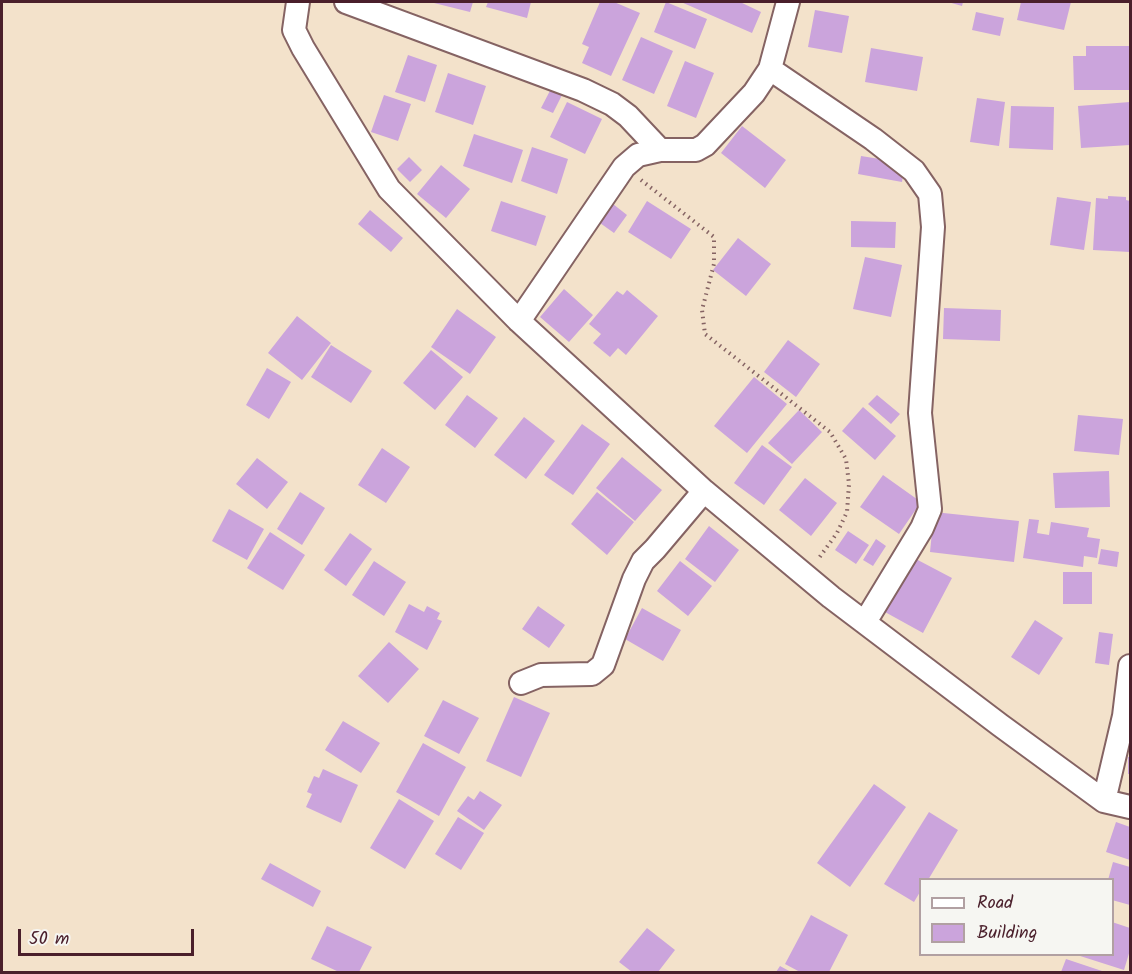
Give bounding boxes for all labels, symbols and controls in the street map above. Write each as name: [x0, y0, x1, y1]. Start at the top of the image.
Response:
legend: [919, 878, 1114, 956]
text: Road: [977, 889, 1013, 918]
scale bar: [21, 917, 196, 955]
text: Building: [977, 919, 1037, 948]
text: 50 m: [29, 925, 69, 954]

